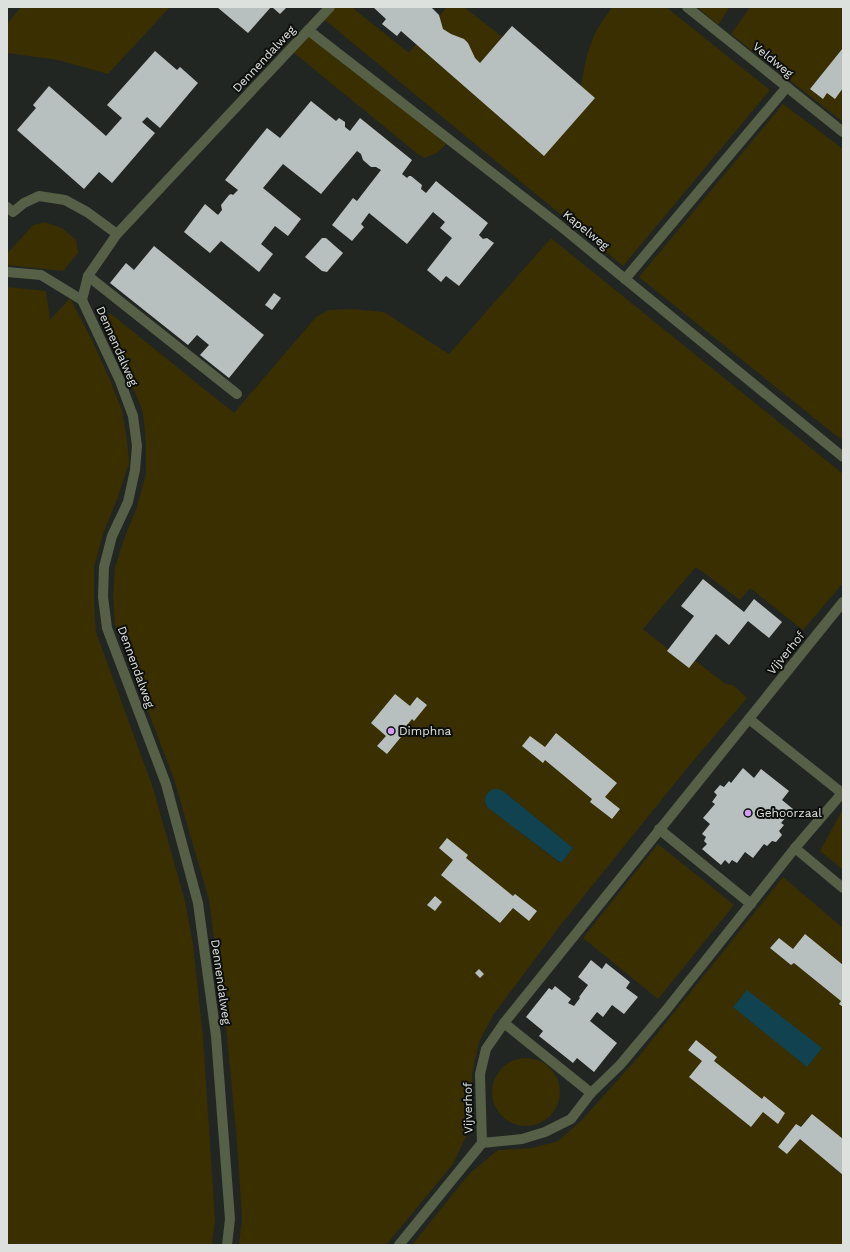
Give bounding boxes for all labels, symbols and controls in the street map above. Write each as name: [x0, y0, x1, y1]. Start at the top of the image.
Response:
street label: Dennendalweg: [230, 22, 299, 95]
street label: Veldweg: [750, 39, 797, 81]
street label: Kapelweg: [560, 207, 612, 253]
street label: Dennendalweg: [93, 304, 141, 389]
street label: Dennendalweg: [115, 624, 157, 710]
street label: Vijverhof: [764, 628, 808, 677]
place label: Dimphna: [399, 724, 452, 738]
marker: Dimphna: [386, 726, 396, 736]
place label: Gehoorzaal: [756, 806, 822, 820]
marker: Gehoorzaal: [743, 808, 753, 818]
street label: Dennendalweg: [208, 939, 234, 1026]
street label: Vijverhof: [461, 1082, 475, 1134]

